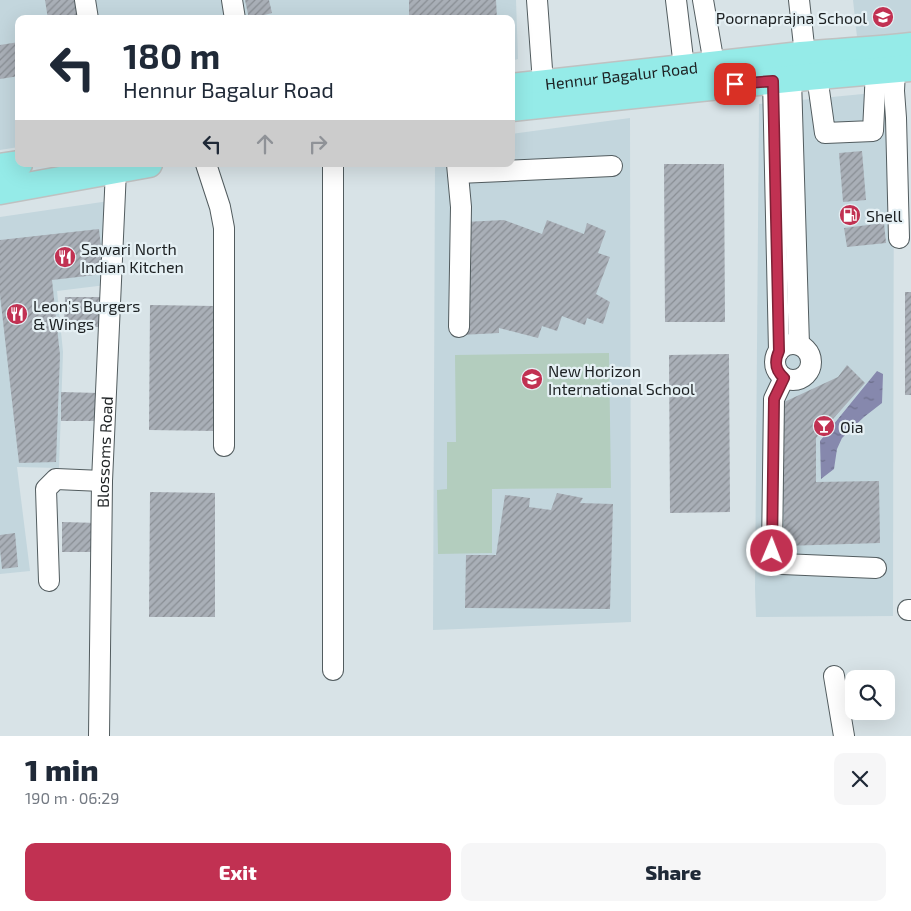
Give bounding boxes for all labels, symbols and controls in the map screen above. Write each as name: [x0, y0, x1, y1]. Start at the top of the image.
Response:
school or university icon: Poornaprajna School: [871, 5, 895, 29]
place label: Poornaprajna School: [716, 8, 867, 28]
text: 180 m: [123, 34, 220, 76]
icon: left: [40, 35, 105, 100]
street label: Hennur Bagalur Road: [544, 57, 699, 93]
pin: [714, 63, 756, 105]
icon: arrive: [721, 70, 749, 98]
text: Hennur Bagalur Road: [123, 76, 334, 102]
icon: left: [198, 130, 226, 158]
icon: ahead: [251, 130, 279, 158]
icon: right: [304, 130, 332, 158]
fuel station icon: Shell: [838, 203, 862, 227]
place label: Shell: [866, 206, 903, 225]
place label: Sawari North Indian Kitchen: [81, 239, 184, 276]
restaurant icon: Sawari North Indian Kitchen: [53, 245, 77, 269]
place label: Leon's Burgers & Wings: [33, 296, 140, 333]
restaurant icon: Leon's Burgers & Wings: [5, 302, 29, 326]
place label: New Horizon International School: [548, 361, 695, 398]
school or university icon: New Horizon International School: [520, 367, 544, 391]
street label: Blossoms Road: [92, 396, 115, 508]
bar icon: Oia: [812, 414, 836, 438]
place label: Oia: [840, 417, 863, 436]
position arrow: [745, 524, 797, 576]
map controls: [845, 670, 895, 720]
button: search: [845, 670, 895, 720]
text: 1 min: [25, 751, 99, 787]
button: close: [834, 753, 886, 805]
text: 190 m · 06:29: [25, 788, 119, 807]
button: Exit: [25, 843, 451, 901]
button: Share: [461, 843, 886, 901]

